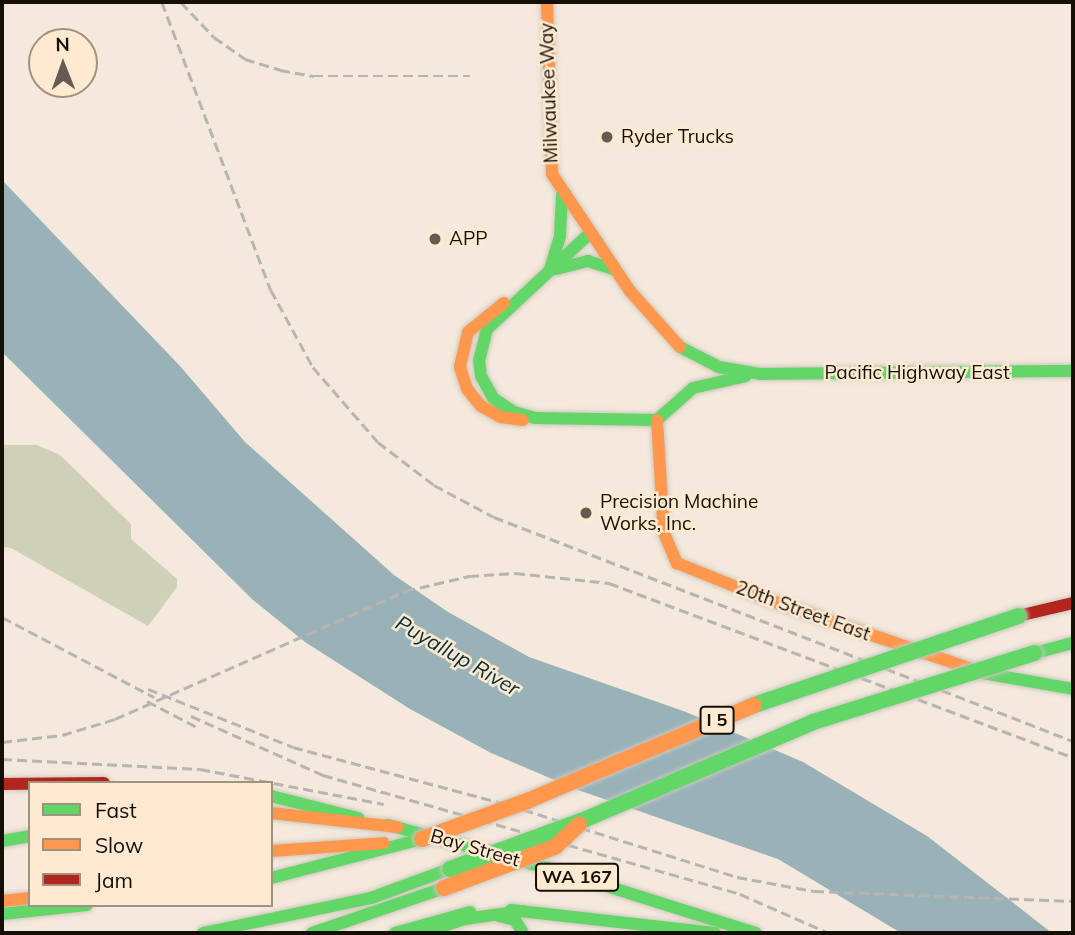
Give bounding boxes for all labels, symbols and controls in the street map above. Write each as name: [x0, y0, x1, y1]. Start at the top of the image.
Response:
street label: Milwaukee Way: [535, 22, 563, 164]
north arrow: [28, 28, 98, 98]
text: N: [55, 32, 70, 56]
place label: Ryder Trucks: [621, 126, 734, 148]
marker: Ryder Trucks: [599, 129, 615, 145]
place label: APP: [449, 228, 488, 250]
marker: APP: [427, 231, 443, 247]
street label: Pacific Highway East: [824, 362, 1010, 384]
place label: Precision Machine Works, Inc.: [600, 491, 758, 535]
marker: Precision Machine Works, Inc.: [578, 505, 594, 521]
street label: 20th Street East: [733, 576, 873, 646]
water label: Puyallup River: [392, 609, 524, 701]
road number: I 5: [700, 706, 734, 734]
legend: [28, 781, 273, 907]
text: Fast: [95, 797, 137, 823]
street label: Bay Street: [428, 824, 522, 872]
text: Slow: [95, 832, 143, 858]
road number: WA 167: [535, 862, 619, 892]
text: Jam: [95, 867, 133, 893]

